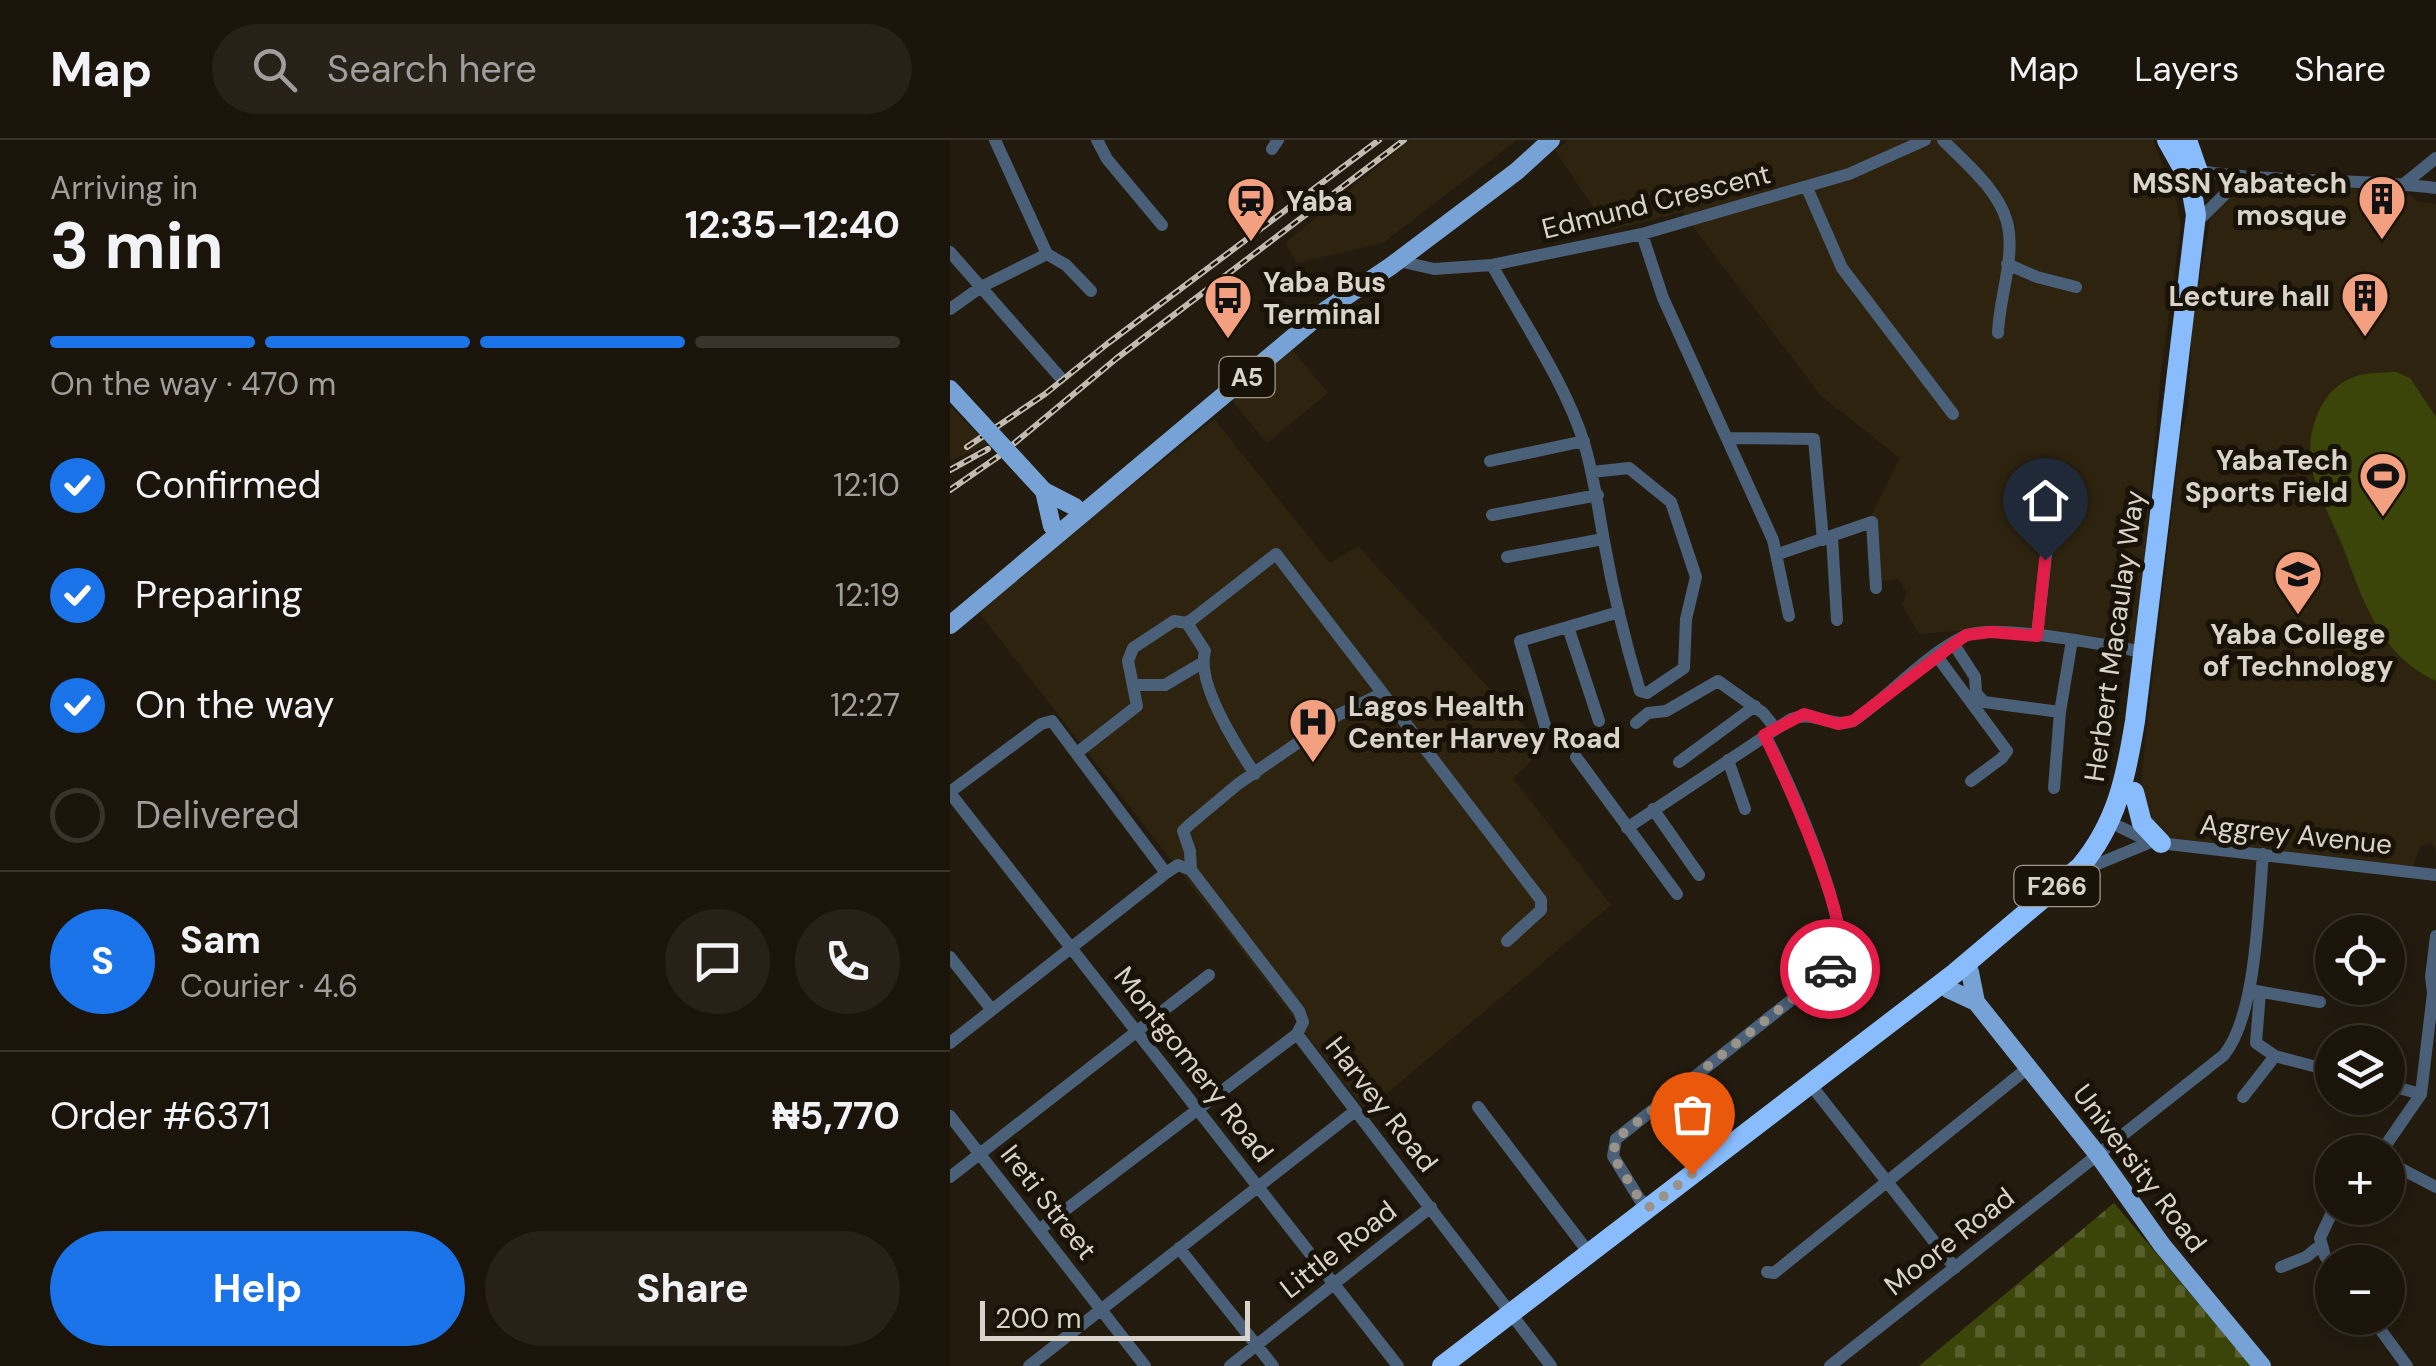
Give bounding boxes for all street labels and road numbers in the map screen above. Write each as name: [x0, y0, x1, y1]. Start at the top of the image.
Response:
street label: Edmund Crescent: [1538, 155, 1774, 248]
road number: A5: [1220, 357, 1274, 397]
street label: Herbert Macaulay Way: [2076, 488, 2153, 784]
street label: Aggrey Avenue: [2198, 806, 2394, 863]
road number: F266: [2014, 866, 2100, 906]
street label: Montgomery Road: [1106, 959, 1282, 1170]
street label: Harvey Road: [1317, 1029, 1446, 1180]
street label: University Road: [2064, 1077, 2215, 1260]
street label: Ireti Street: [992, 1137, 1105, 1267]
street label: Moore Road: [1877, 1179, 2022, 1304]
street label: Little Road: [1272, 1192, 1404, 1307]

